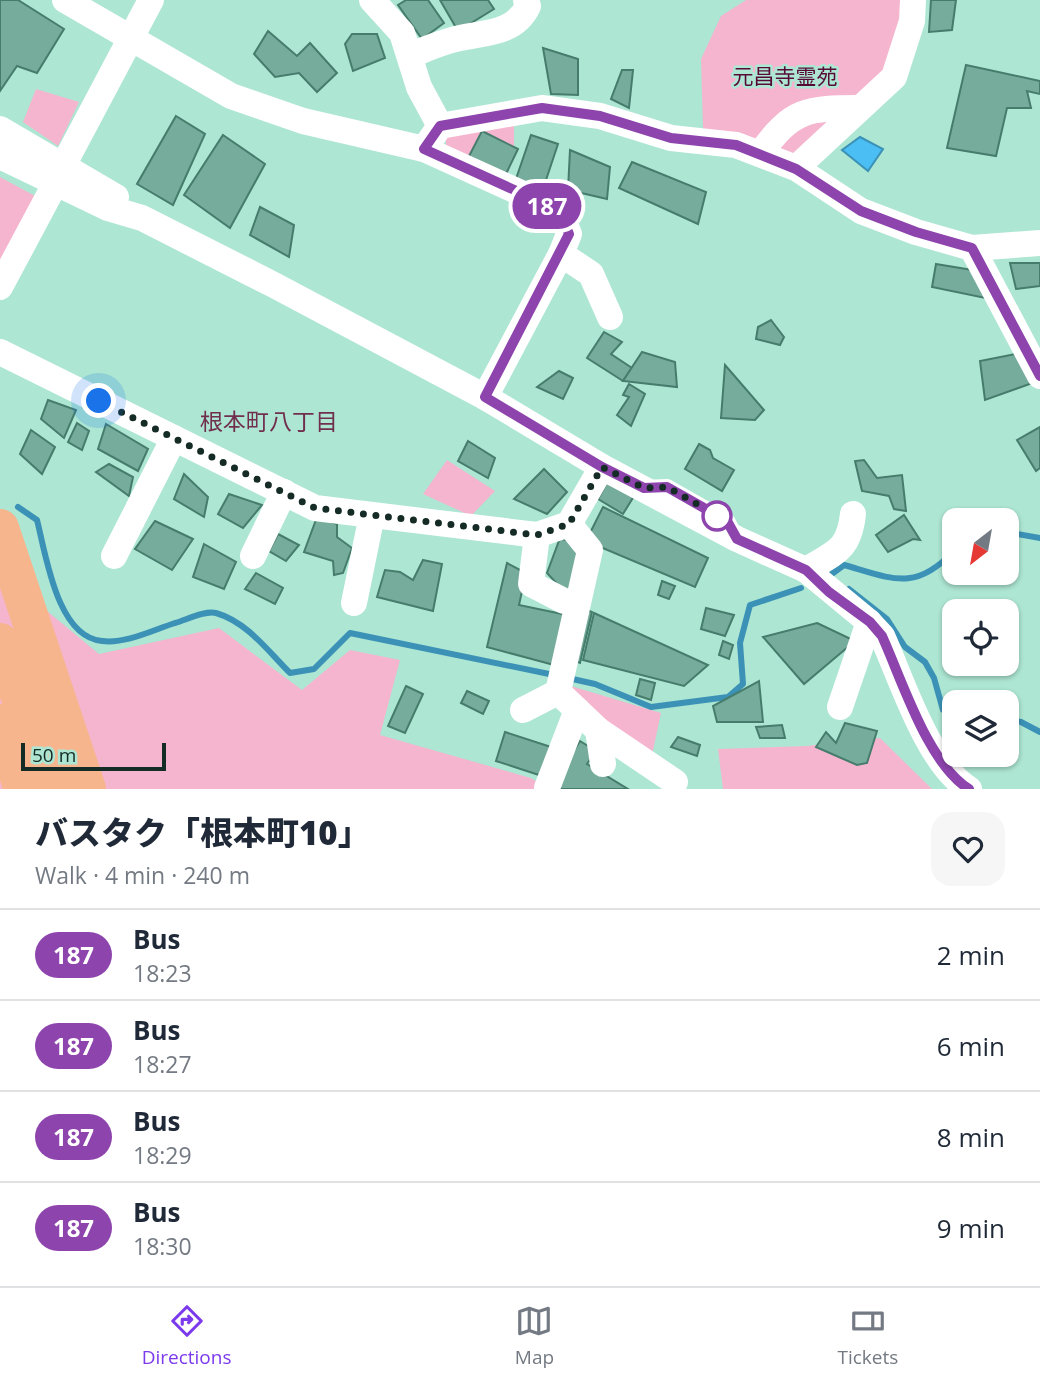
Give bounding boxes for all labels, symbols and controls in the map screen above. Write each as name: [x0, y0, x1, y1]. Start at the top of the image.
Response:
park label: 元昌寺霊苑: [733, 62, 838, 90]
line badge: 187: [507, 183, 587, 229]
text: 187: [526, 189, 568, 222]
your location: [81, 383, 116, 418]
district label: 根本町八丁目: [200, 405, 338, 437]
unlabelled marker: [702, 501, 732, 531]
north arrow: [942, 508, 1018, 584]
map controls: [942, 508, 1019, 767]
button: locate: [942, 599, 1019, 676]
button: layers: [942, 690, 1019, 767]
scale bar: [21, 740, 166, 772]
text: 50 m: [32, 742, 76, 768]
text: バスタク「根本町10」: [35, 810, 371, 855]
button: heart: [931, 812, 1005, 886]
text: Walk · 4 min · 240 m: [35, 859, 250, 891]
text: Bus: [133, 921, 180, 957]
text: 2 min: [937, 937, 1005, 973]
text: 187: [53, 938, 94, 971]
text: 18:23: [133, 957, 192, 989]
text: Bus: [133, 1012, 180, 1048]
text: 6 min: [937, 1028, 1005, 1064]
text: 187: [53, 1029, 94, 1062]
text: 18:27: [133, 1048, 192, 1080]
text: Bus: [133, 1103, 180, 1139]
text: 8 min: [937, 1119, 1005, 1155]
text: 187: [53, 1120, 94, 1153]
text: 18:29: [133, 1139, 192, 1171]
text: Bus: [133, 1194, 180, 1230]
text: 9 min: [937, 1210, 1005, 1246]
text: 187: [53, 1211, 94, 1244]
text: 18:30: [133, 1230, 192, 1262]
tab: Directions: [142, 1302, 232, 1370]
tab: Map: [515, 1302, 554, 1370]
tab: Tickets: [837, 1302, 898, 1370]

